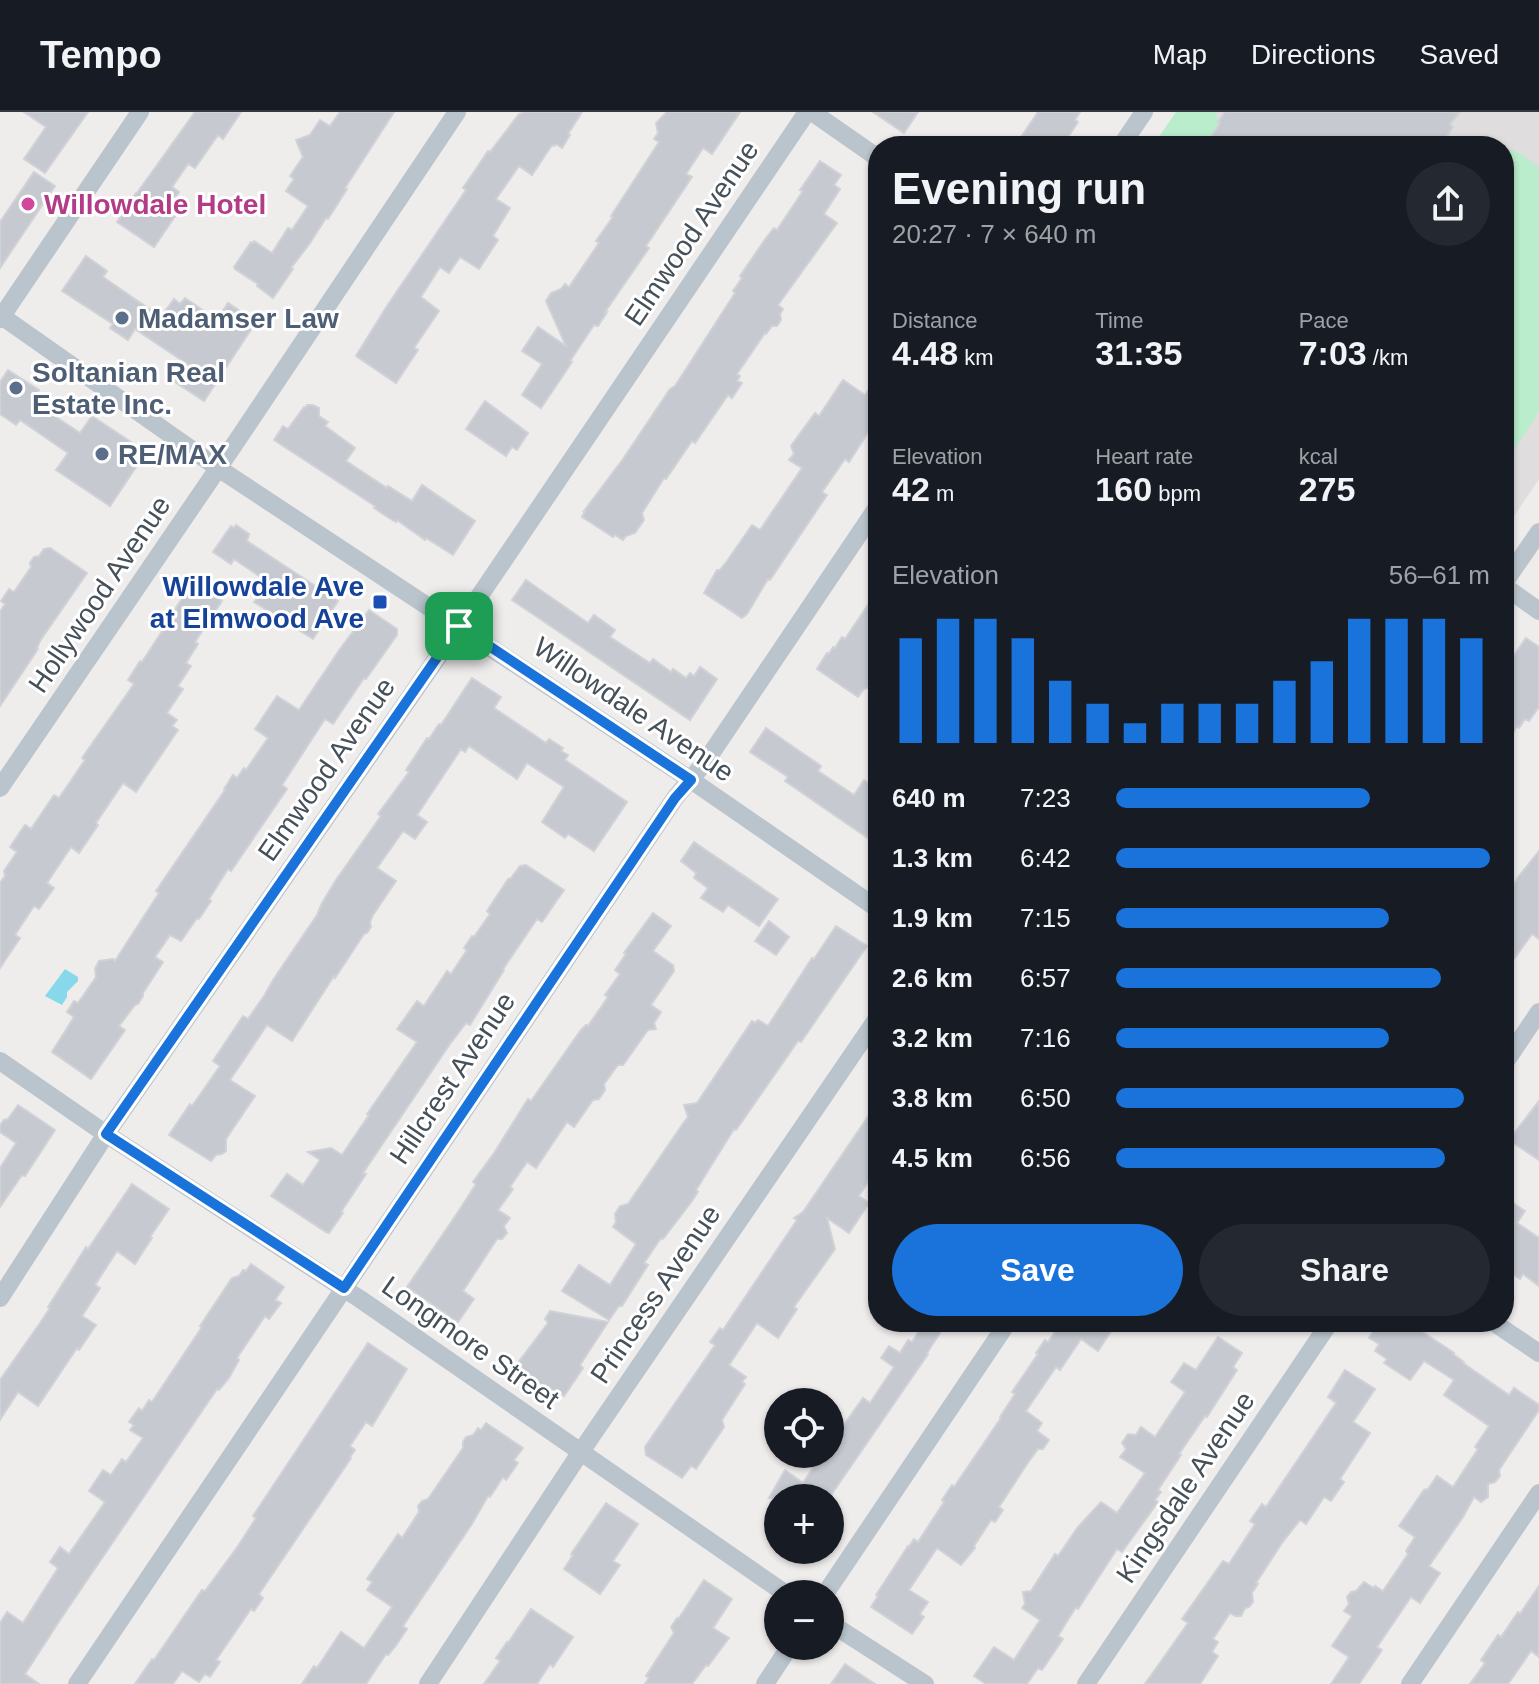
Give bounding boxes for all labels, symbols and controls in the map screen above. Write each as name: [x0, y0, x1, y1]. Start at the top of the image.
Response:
text: Tempo: [40, 34, 162, 76]
text: Map: [1153, 39, 1207, 70]
text: Directions: [1251, 39, 1376, 70]
text: Saved: [1420, 39, 1499, 70]
street label: Elmwood Avenue: [618, 135, 765, 331]
button: share: [1406, 162, 1490, 246]
text: Evening run: [892, 164, 1146, 213]
place label: Willowdale Hotel: [44, 189, 266, 220]
marker: Willowdale Hotel: [19, 195, 37, 213]
text: 20:27 · 7 × 640 m: [892, 219, 1097, 249]
place label: Madamser Law: [138, 303, 339, 334]
text: Distance: [892, 308, 978, 333]
text: Time: [1095, 308, 1143, 333]
text: Pace: [1299, 308, 1349, 333]
marker: Madamser Law: [113, 309, 131, 327]
text: 4.48: [892, 334, 958, 372]
text: 31:35: [1095, 334, 1182, 372]
text: 7:03: [1299, 334, 1367, 372]
text: km: [958, 345, 994, 370]
text: /km: [1367, 345, 1408, 370]
place label: Soltanian Real Estate Inc.: [32, 357, 225, 420]
marker: Soltanian Real Estate Inc.: [7, 379, 25, 397]
place label: RE/MAX: [118, 439, 227, 470]
text: Elevation: [892, 444, 983, 469]
text: Heart rate: [1095, 444, 1193, 469]
text: kcal: [1299, 444, 1338, 469]
marker: RE/MAX: [93, 445, 111, 463]
text: 42: [892, 470, 930, 508]
text: 160: [1095, 470, 1152, 508]
text: 275: [1299, 470, 1355, 508]
text: m: [930, 481, 954, 506]
text: bpm: [1152, 481, 1201, 506]
street label: Hollywood Avenue: [22, 490, 177, 698]
text: Elevation: [892, 560, 999, 590]
text: 56–61 m: [1389, 560, 1490, 590]
place label: Willowdale Ave at Elmwood Ave: [150, 571, 364, 634]
pin: [425, 592, 493, 660]
marker: Willowdale Ave at Elmwood Ave: [371, 593, 389, 611]
icon: arrive: [437, 604, 481, 648]
street label: Willowdale Avenue: [528, 631, 740, 788]
street label: Elmwood Avenue: [252, 672, 401, 867]
text: 640 m: [892, 783, 966, 813]
text: 7:23: [1020, 783, 1071, 813]
text: 1.3 km: [892, 843, 973, 873]
text: 6:42: [1020, 843, 1071, 873]
text: 1.9 km: [892, 903, 973, 933]
text: 7:15: [1020, 903, 1071, 933]
text: 2.6 km: [892, 963, 973, 993]
text: 6:57: [1020, 963, 1071, 993]
street label: Hillcrest Avenue: [384, 987, 521, 1170]
text: 3.2 km: [892, 1023, 973, 1053]
text: 7:16: [1020, 1023, 1071, 1053]
text: 3.8 km: [892, 1083, 973, 1113]
text: 6:50: [1020, 1083, 1071, 1113]
text: 4.5 km: [892, 1143, 973, 1173]
text: 6:56: [1020, 1143, 1071, 1173]
street label: Princess Avenue: [584, 1199, 726, 1389]
button: Save: [892, 1224, 1183, 1316]
button: Share: [1199, 1224, 1490, 1316]
street label: Longmore Street: [376, 1270, 565, 1415]
street label: Kingsdale Avenue: [1110, 1386, 1261, 1589]
map controls: [764, 1388, 844, 1660]
button: locate: [764, 1388, 844, 1468]
button: +: [764, 1484, 844, 1564]
button: −: [764, 1580, 844, 1660]

